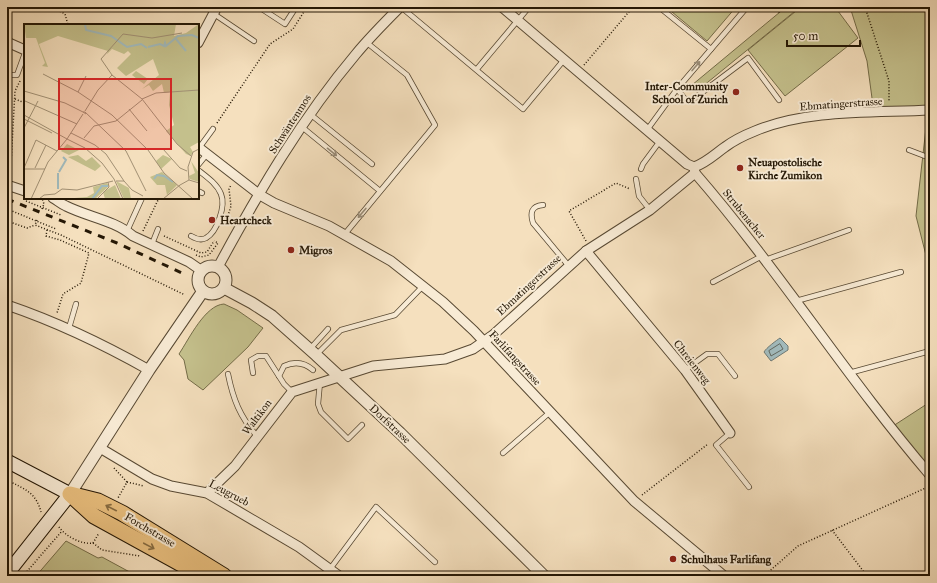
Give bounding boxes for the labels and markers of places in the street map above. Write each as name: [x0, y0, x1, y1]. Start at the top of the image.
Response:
place label: Inter-Community School of Zurich: [645, 80, 729, 106]
marker: Inter-Community School of Zurich: [731, 87, 741, 97]
place label: Neuapostolische Kirche Zumikon: [748, 156, 823, 182]
marker: Neuapostolische Kirche Zumikon: [735, 163, 745, 173]
place label: Heartcheck: [220, 214, 273, 227]
marker: Heartcheck: [207, 215, 217, 225]
place label: Migros: [299, 244, 332, 257]
marker: Migros: [286, 245, 296, 255]
place label: Schulhaus Farlifang: [681, 553, 772, 566]
marker: Schulhaus Farlifang: [668, 554, 678, 564]

